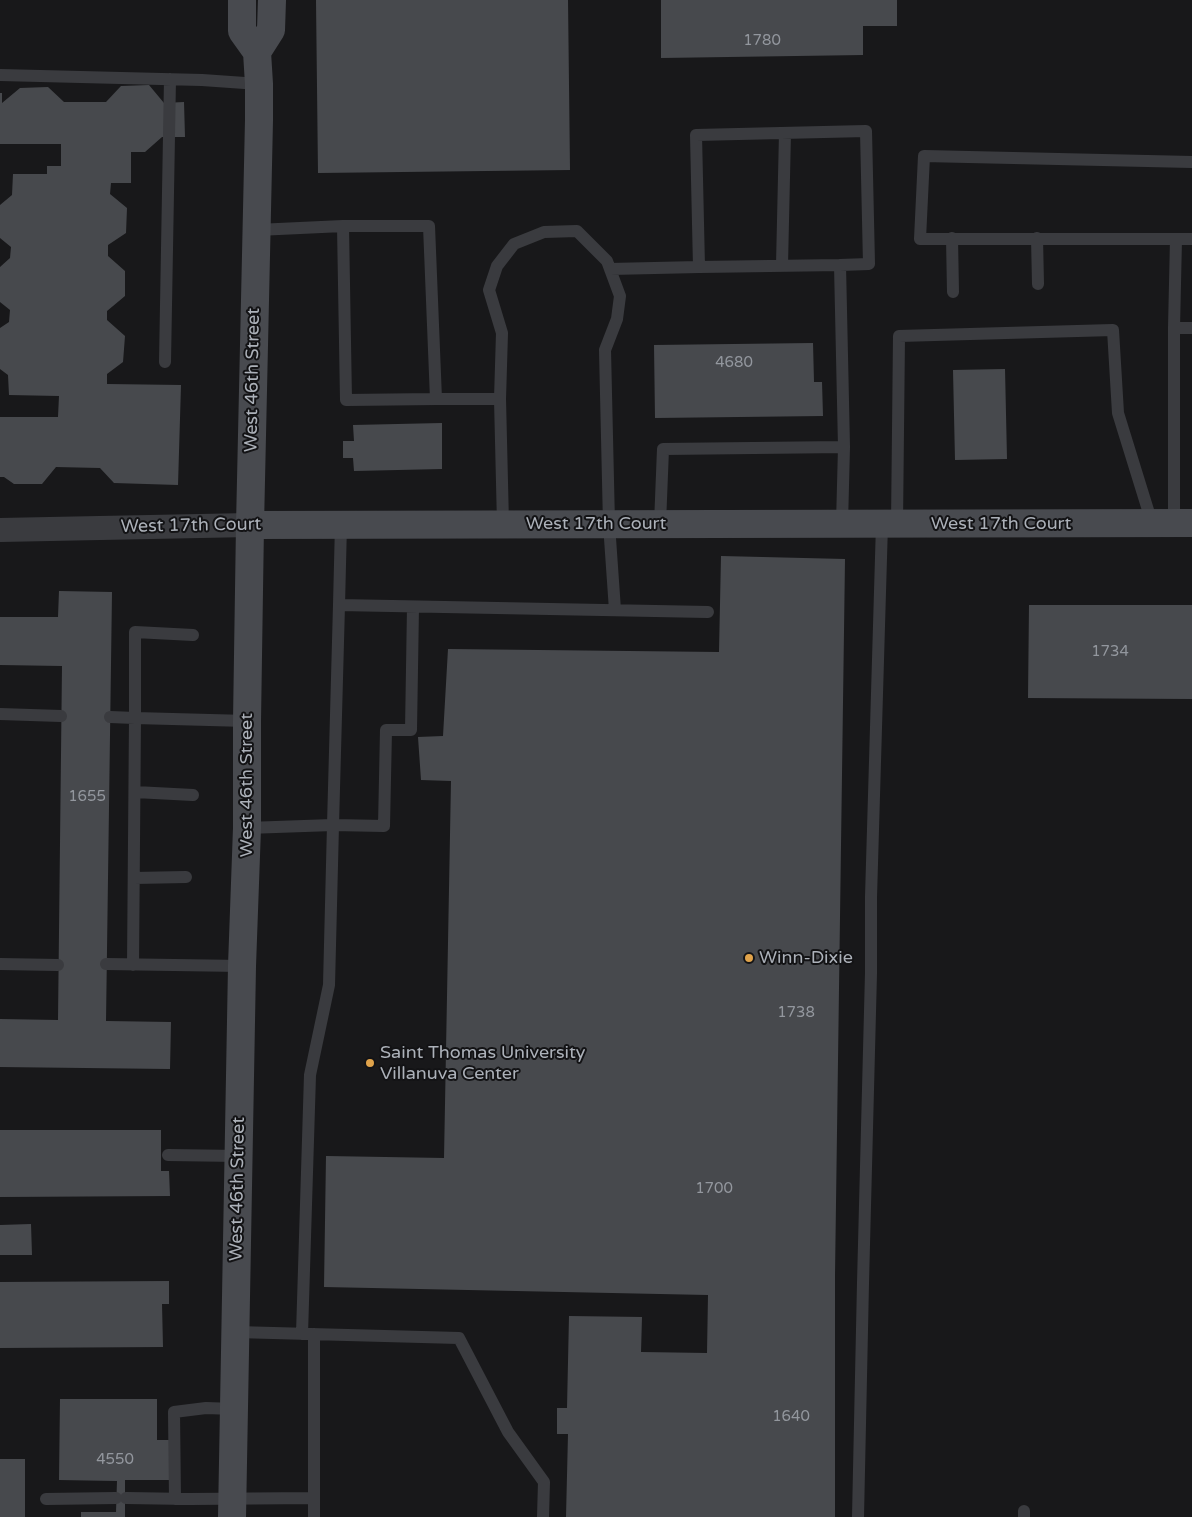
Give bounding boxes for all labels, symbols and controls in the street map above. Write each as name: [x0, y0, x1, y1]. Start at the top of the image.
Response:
house number: 1780: [743, 32, 781, 50]
street label: West 46th Street: [241, 308, 265, 452]
house number: 4680: [715, 354, 753, 372]
street label: West 17th Court: [526, 513, 666, 535]
street label: West 17th Court: [931, 513, 1071, 535]
street label: West 17th Court: [120, 514, 262, 538]
house number: 1734: [1091, 643, 1129, 661]
street label: West 46th Street: [236, 713, 258, 857]
house number: 1655: [68, 788, 106, 806]
place label: Winn-Dixie: [759, 947, 853, 969]
marker: Winn-Dixie: [743, 952, 755, 964]
house number: 1738: [777, 1004, 815, 1022]
place label: Saint Thomas University Villanuva Center: [380, 1042, 586, 1084]
marker: Saint Thomas University Villanuva Center: [364, 1057, 376, 1069]
street label: West 46th Street: [226, 1117, 250, 1261]
house number: 1700: [695, 1180, 733, 1198]
house number: 1640: [772, 1408, 810, 1426]
house number: 4550: [96, 1451, 134, 1469]

